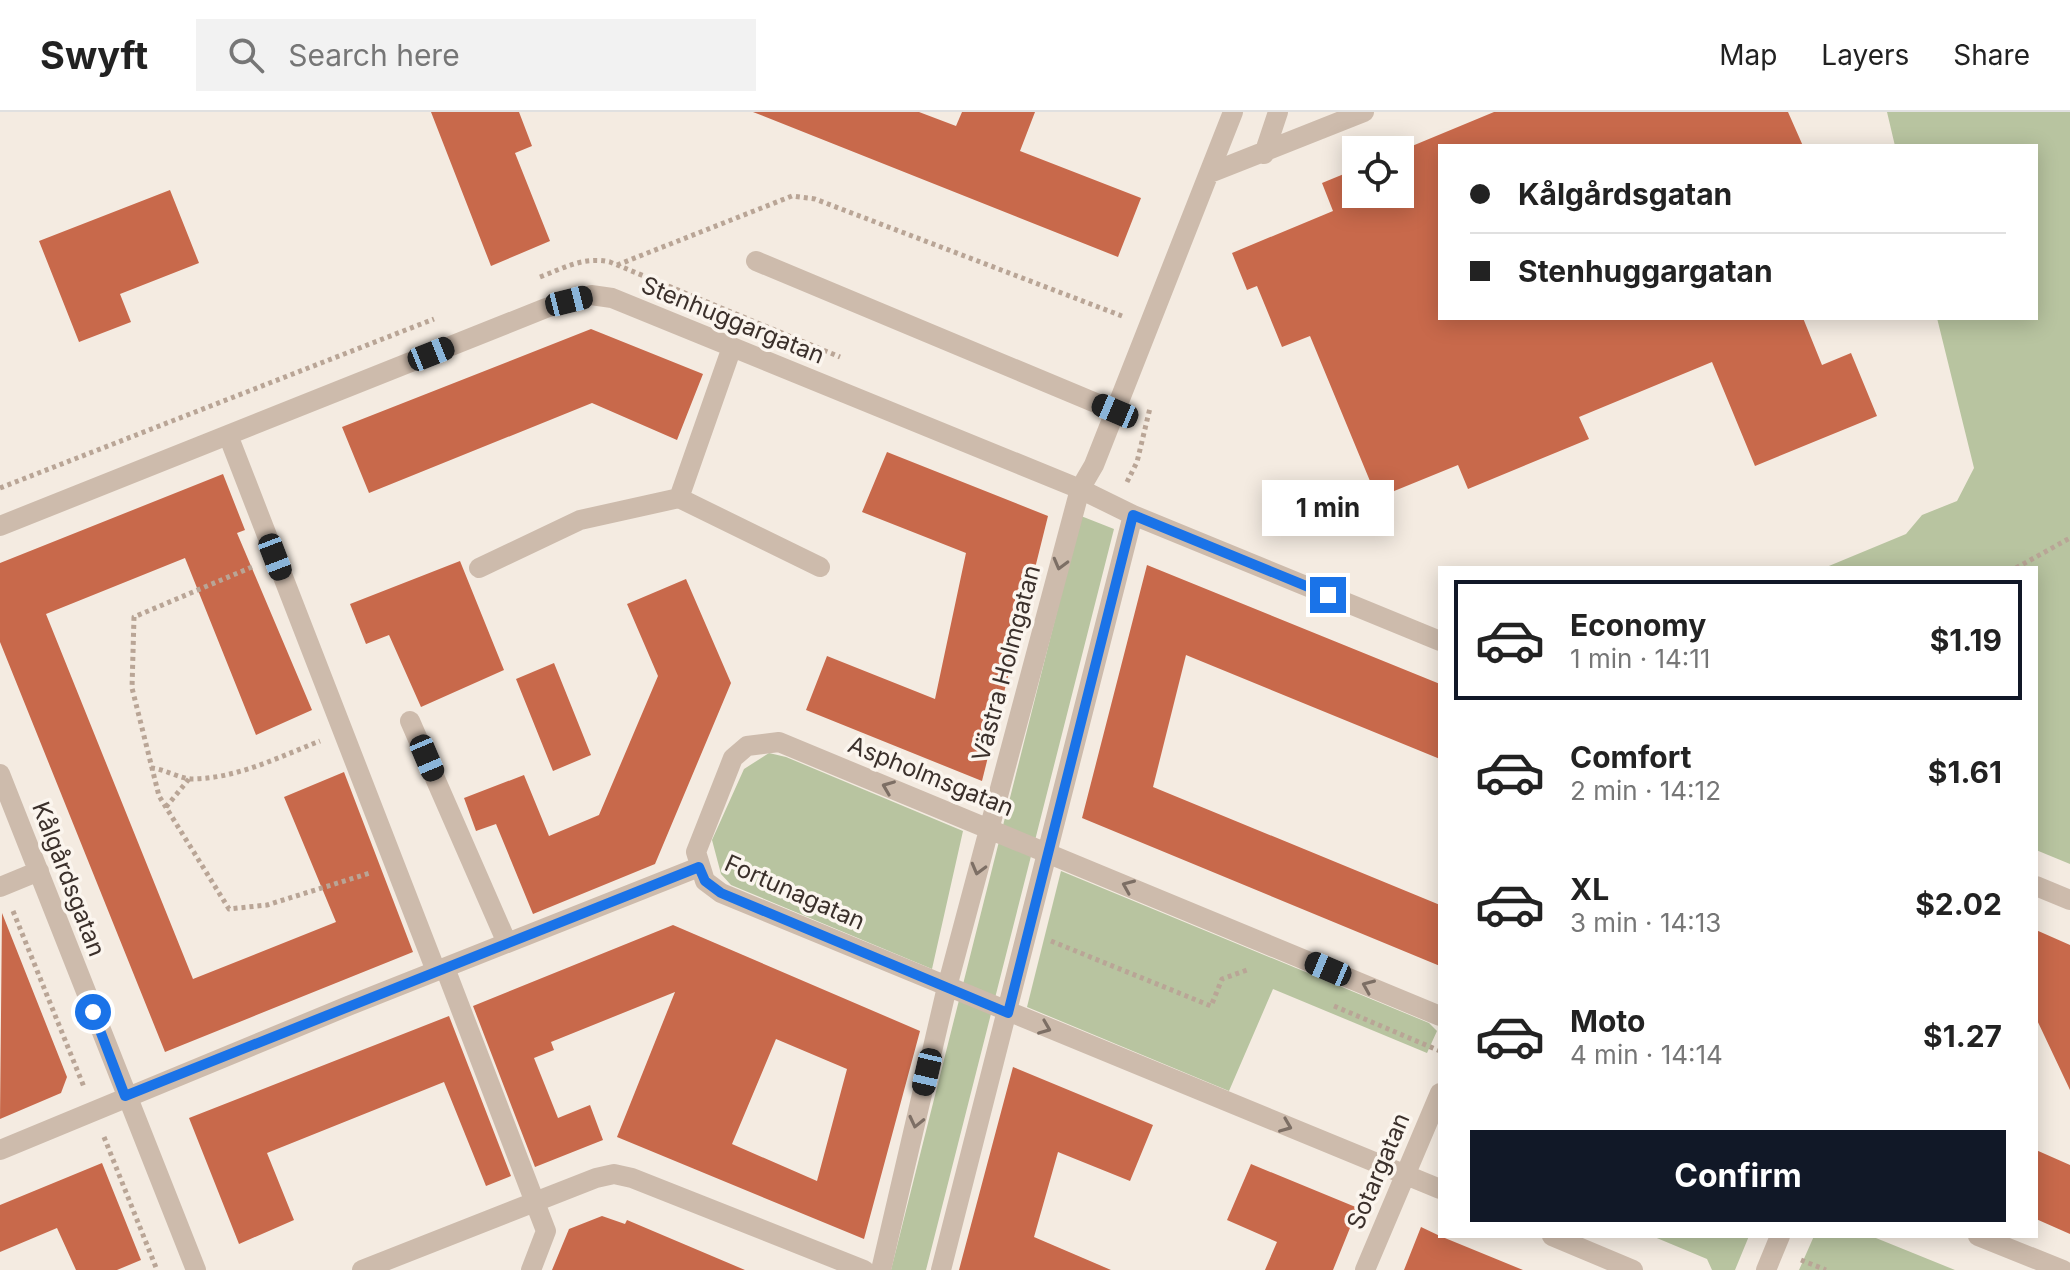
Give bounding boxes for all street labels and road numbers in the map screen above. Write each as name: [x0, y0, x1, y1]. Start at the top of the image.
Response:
street label: Stenhuggargatan: [637, 270, 829, 370]
street label: Västra Holmgatan: [966, 562, 1046, 764]
street label: Aspholmsgatan: [844, 730, 1018, 822]
street label: Kålgårdsgatan: [26, 798, 112, 960]
street label: Fortunagatan: [720, 848, 870, 936]
street label: Sotargatan: [1340, 1108, 1416, 1234]

